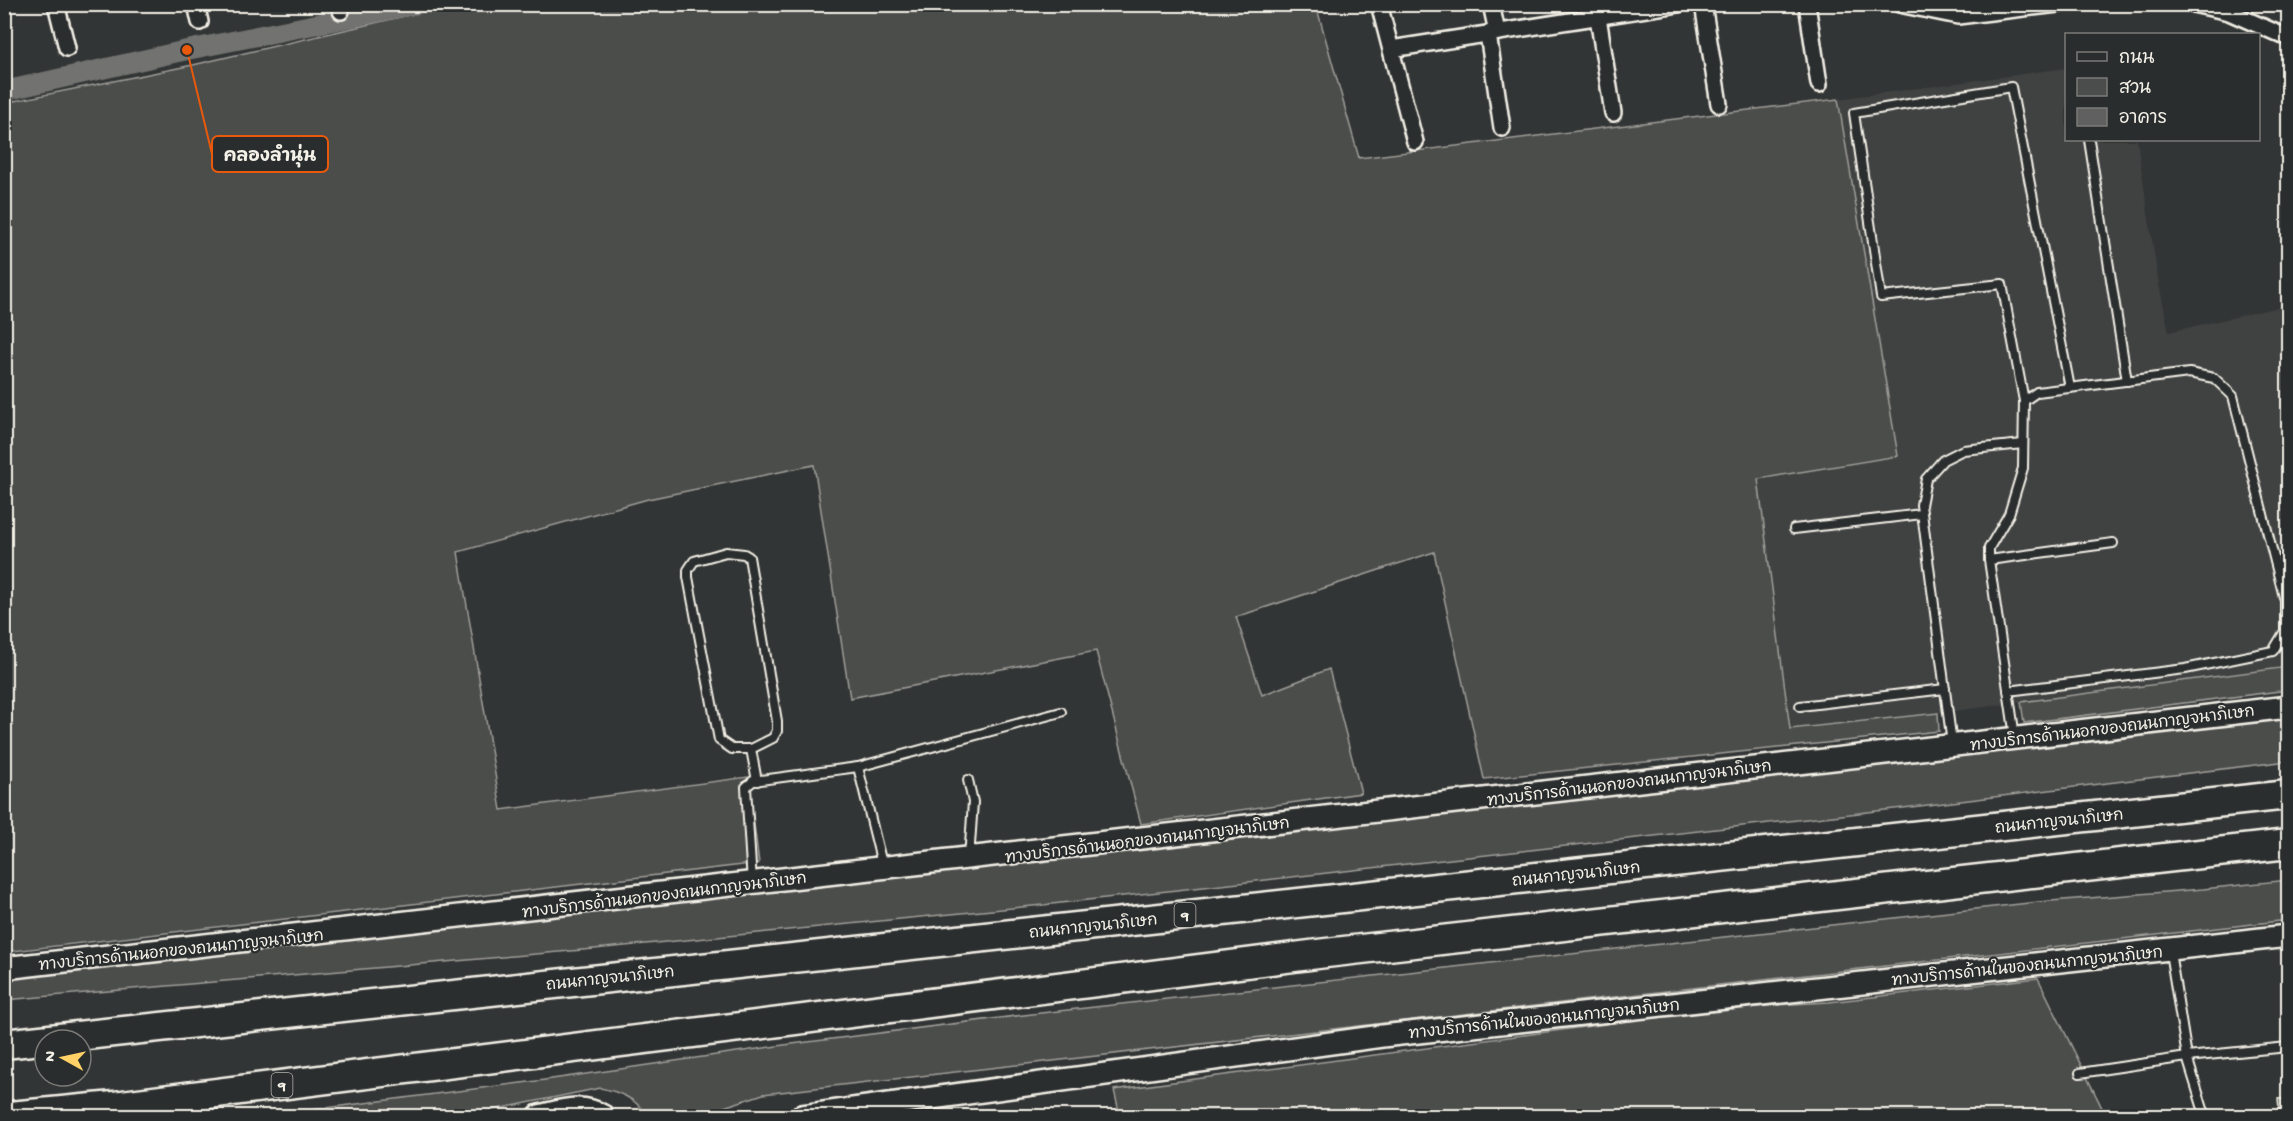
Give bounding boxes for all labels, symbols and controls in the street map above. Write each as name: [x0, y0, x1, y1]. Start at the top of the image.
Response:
legend: [2065, 33, 2260, 141]
text: ถนน: [2119, 49, 2154, 70]
text: สวน: [2119, 79, 2151, 100]
text: อาคาร: [2119, 109, 2167, 130]
callout: คลองลำนุ่น: [212, 136, 328, 172]
text: คลองลำนุ่น: [224, 143, 316, 168]
street label: ทางบริการด้านนอกของถนนกาญจนาภิเษก: [1968, 700, 2256, 757]
street label: ทางบริการด้านนอกของถนนกาญจนาภิเษก: [1485, 755, 1773, 812]
street label: ถนนกาญจนาภิเษก: [1994, 803, 2124, 840]
street label: ทางบริการด้านนอกของถนนกาญจนาภิเษก: [1003, 812, 1291, 869]
street label: ถนนกาญจนาภิเษก: [1511, 856, 1641, 893]
street label: ทางบริการด้านนอกของถนนกาญจนาภิเษก: [520, 867, 808, 924]
road number: 9: [1174, 903, 1196, 927]
street label: ถนนกาญจนาภิเษก: [1028, 908, 1158, 945]
street label: ทางบริการด้านนอกของถนนกาญจนาภิเษก: [37, 924, 325, 977]
street label: ทางบริการด้านในของถนนกาญจนาภิเษก: [1890, 940, 2164, 992]
street label: ถนนกาญจนาภิเษก: [545, 960, 675, 997]
street label: ทางบริการด้านในของถนนกาญจนาภิเษก: [1407, 993, 1681, 1045]
north arrow: [33, 1028, 93, 1088]
text: N: [41, 1049, 62, 1063]
road number: 9: [272, 1073, 292, 1097]

